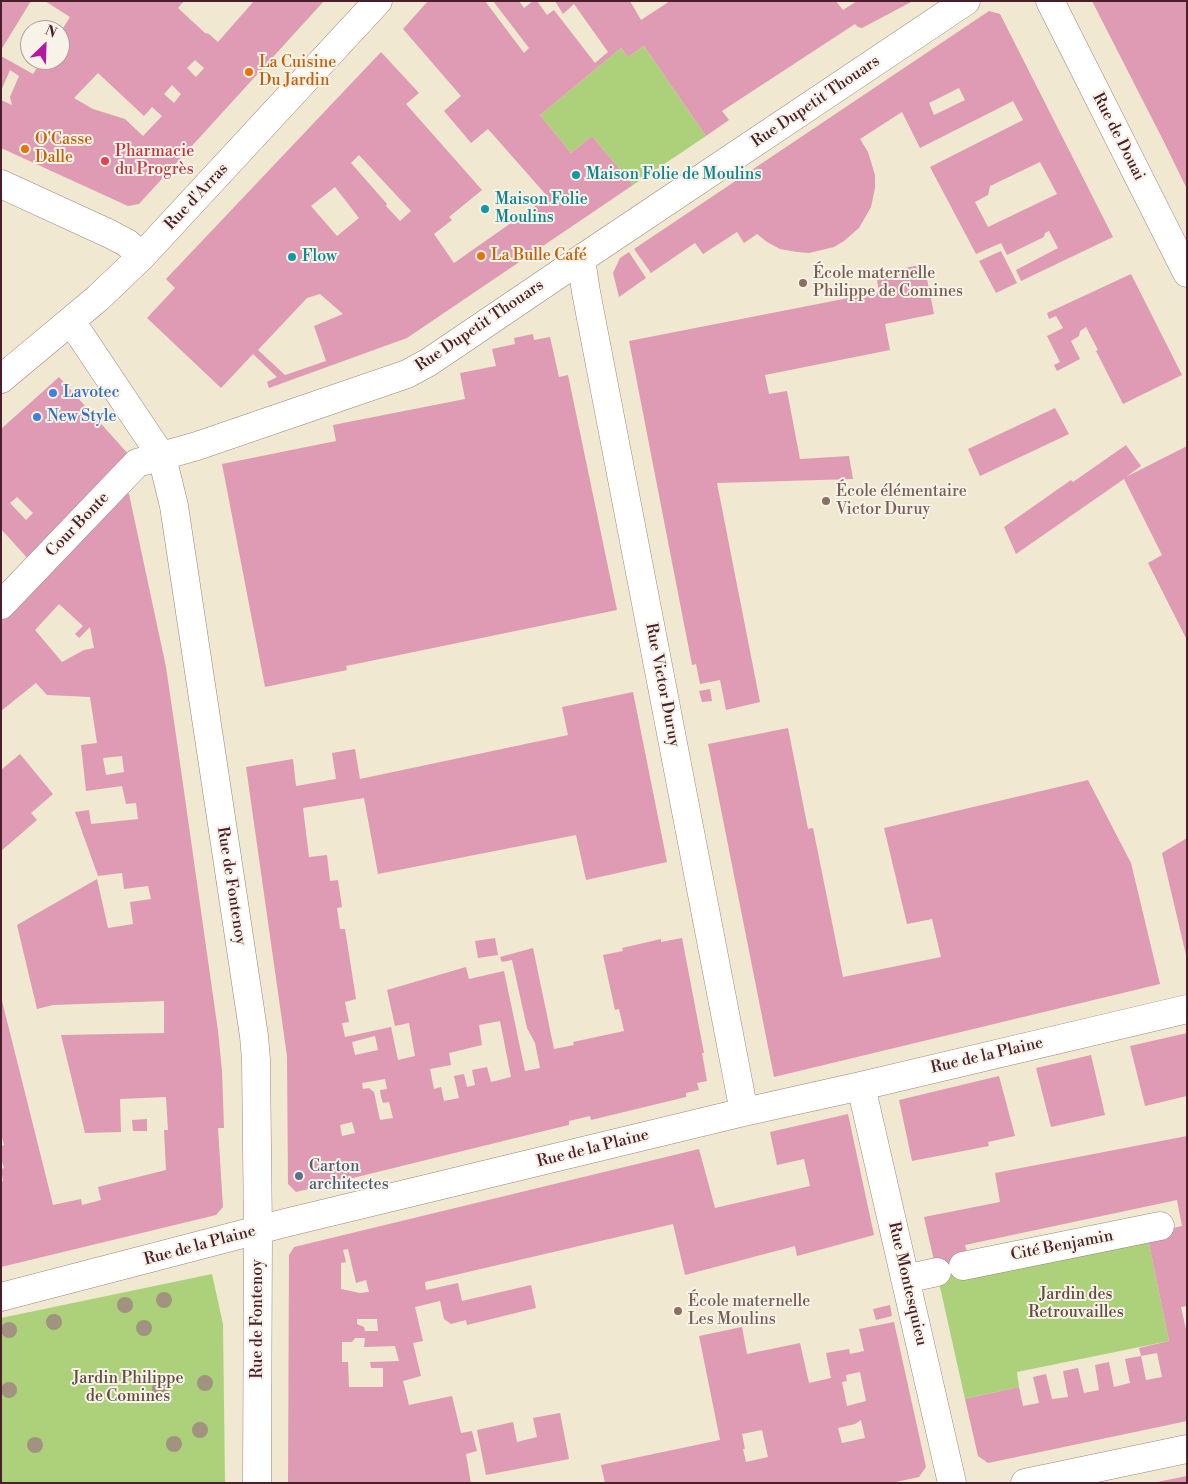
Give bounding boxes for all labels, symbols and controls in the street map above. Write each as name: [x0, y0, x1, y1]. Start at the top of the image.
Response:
north arrow: [20, 20, 70, 70]
text: N: [42, 22, 59, 43]
street label: Rue Dupetit Thouars: [748, 52, 884, 152]
place label: La Cuisine Du Jardin: [259, 53, 336, 91]
marker: La Cuisine Du Jardin: [243, 66, 255, 78]
street label: Rue de Douai: [1088, 90, 1148, 184]
place label: O'Casse Dalle: [35, 130, 92, 168]
place label: Pharmacie du Progrès: [115, 142, 194, 180]
marker: O'Casse Dalle: [19, 143, 31, 155]
marker: Pharmacie du Progrès: [99, 155, 111, 167]
street label: Rue d'Arras: [161, 160, 233, 234]
place label: Maison Folie de Moulins: [586, 165, 761, 185]
marker: Maison Folie de Moulins: [570, 169, 582, 181]
place label: Maison Folie Moulins: [495, 190, 588, 228]
marker: Maison Folie Moulins: [479, 203, 491, 215]
place label: La Bulle Café: [491, 246, 587, 266]
place label: Flow: [302, 247, 337, 267]
marker: La Bulle Café: [475, 250, 487, 262]
marker: Flow: [286, 251, 298, 263]
place label: École maternelle Philippe de Comines: [813, 264, 963, 302]
street label: Rue Dupetit Thouars: [412, 276, 548, 376]
marker: École maternelle Philippe de Comines: [797, 277, 809, 289]
place label: Lavotec: [63, 383, 120, 403]
marker: Lavotec: [47, 387, 59, 399]
place label: New Style: [47, 407, 117, 427]
marker: New Style: [31, 411, 43, 423]
place label: École élémentaire Victor Duruy: [836, 482, 967, 520]
street label: Cour Bonte: [42, 489, 114, 561]
marker: École élémentaire Victor Duruy: [820, 495, 832, 507]
street label: Rue Victor Duruy: [641, 621, 683, 749]
street label: Rue de Fontenoy: [212, 825, 250, 947]
street label: Rue de la Plaine: [929, 1034, 1045, 1078]
street label: Rue de la Plaine: [535, 1126, 651, 1172]
place label: Carton architectes: [309, 1157, 389, 1195]
marker: Carton architectes: [293, 1170, 305, 1182]
street label: Rue Montesquieu: [883, 1220, 931, 1348]
street label: Rue de la Plaine: [142, 1222, 258, 1270]
street label: Cité Benjamin: [1009, 1227, 1115, 1265]
street label: Rue de Fontenoy: [248, 1259, 268, 1379]
park label: Jardin des Retrouvailles: [1028, 1285, 1124, 1323]
place label: École maternelle Les Moulins: [688, 1292, 810, 1330]
marker: École maternelle Les Moulins: [672, 1305, 684, 1317]
park label: Jardin Philippe de Comines: [72, 1369, 184, 1407]

